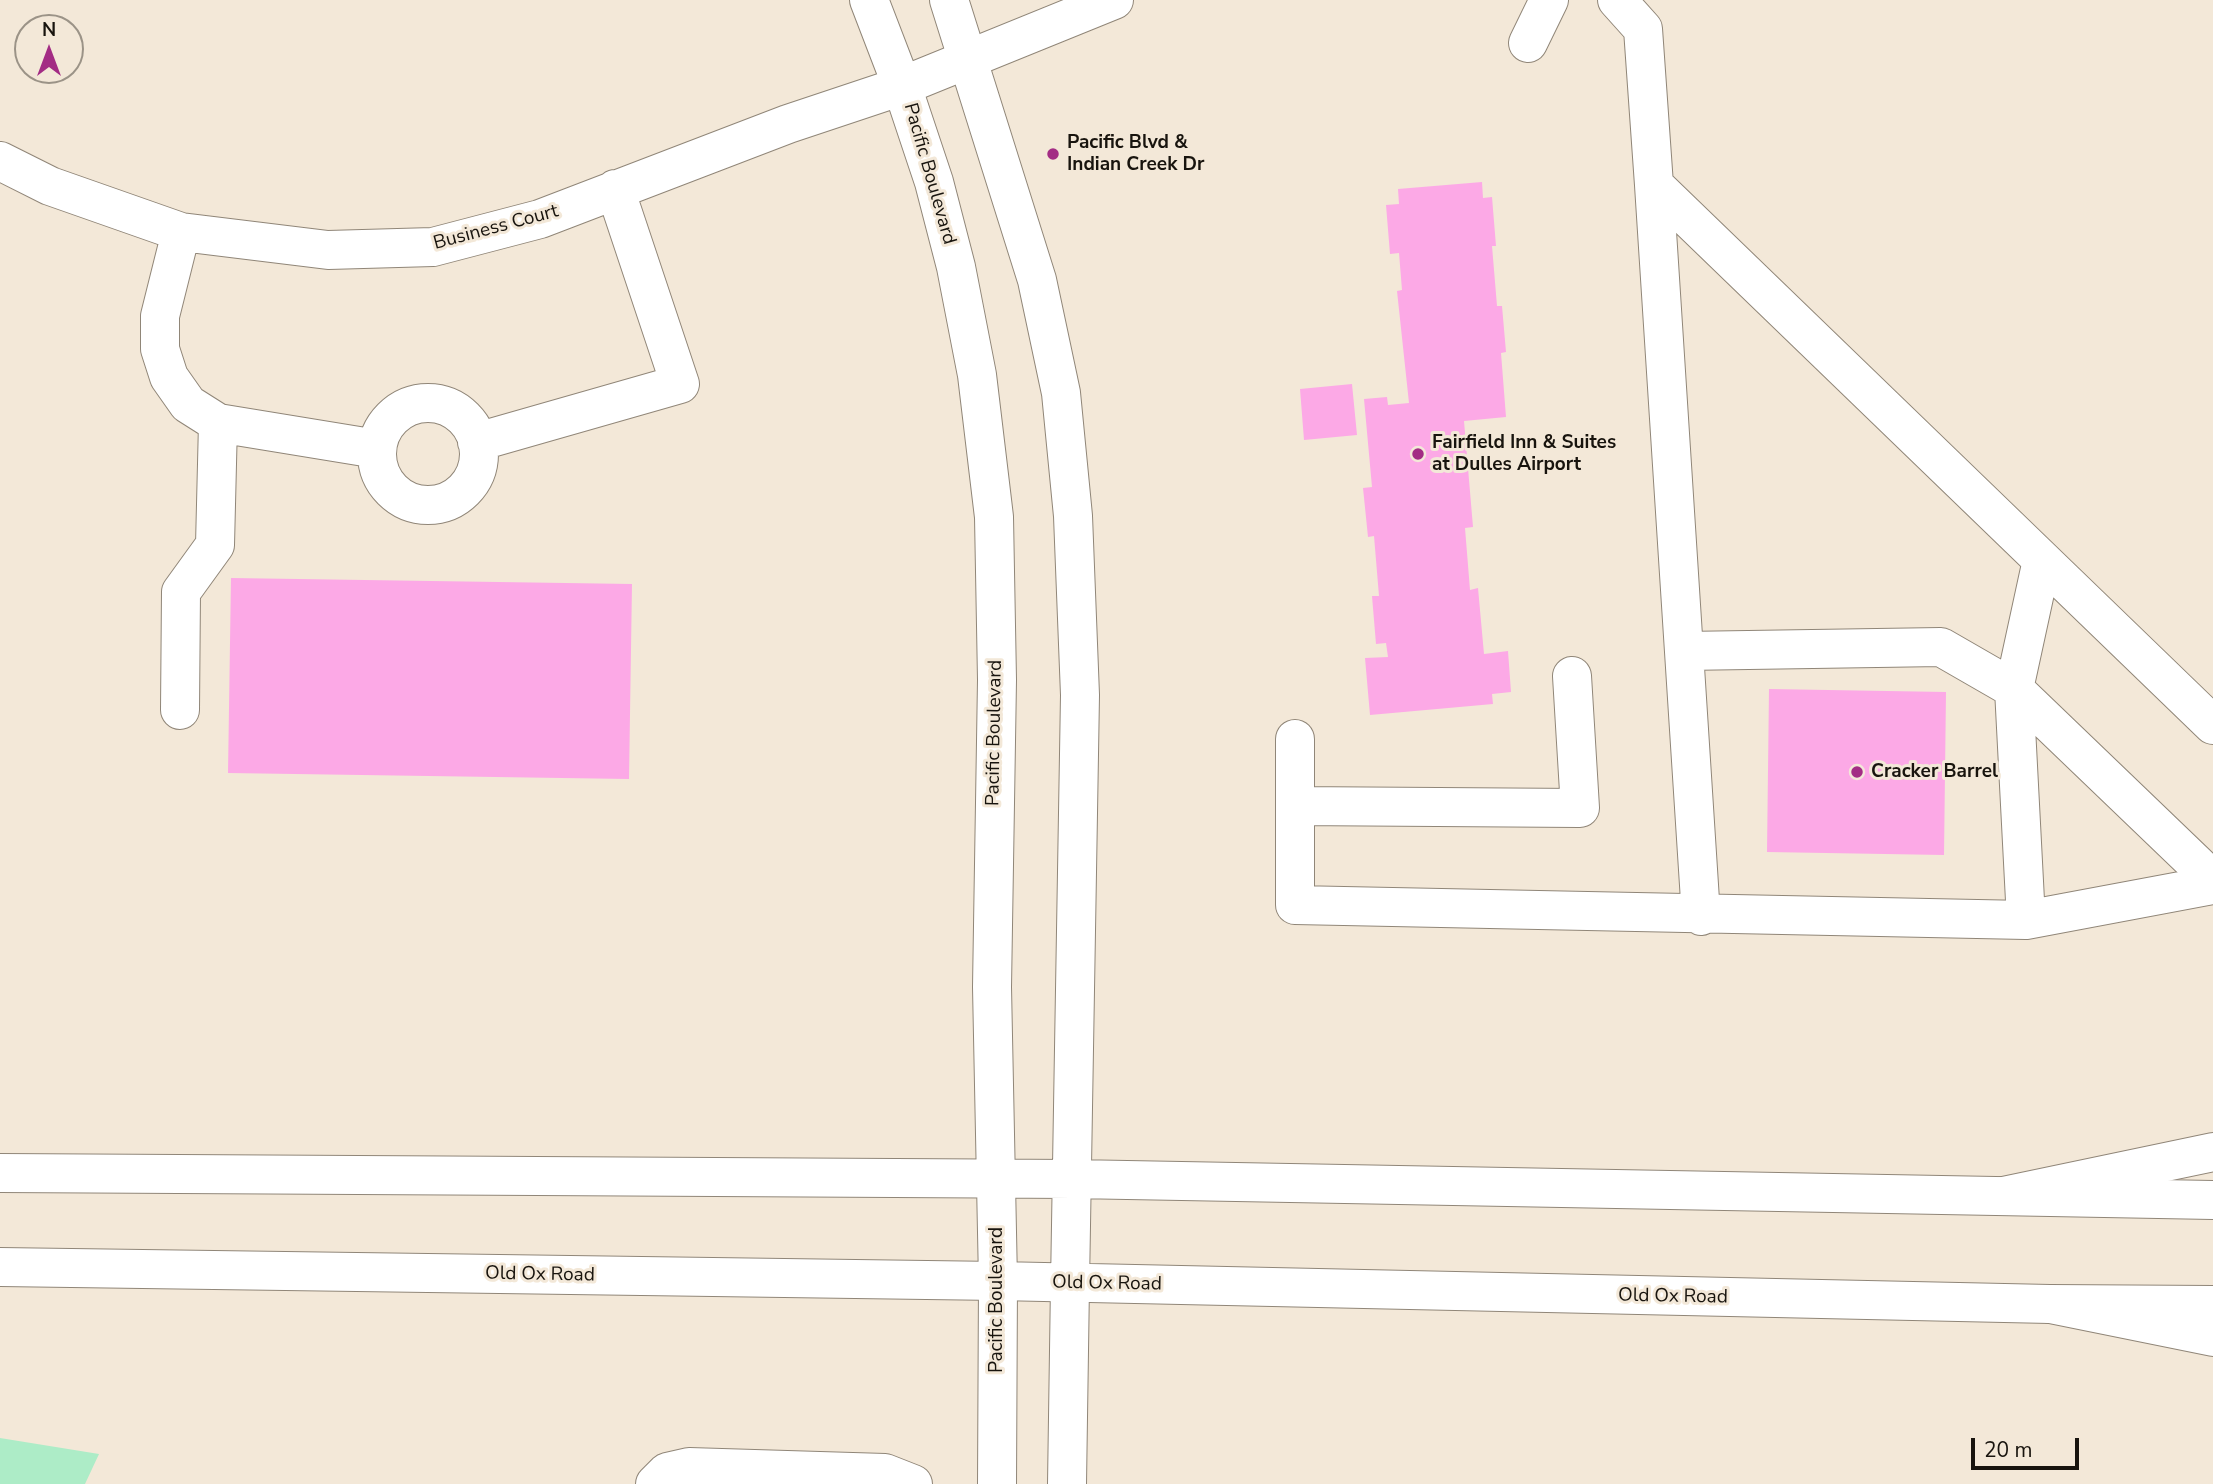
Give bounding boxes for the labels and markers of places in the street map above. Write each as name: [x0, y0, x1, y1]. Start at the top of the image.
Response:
place label: Pacific Blvd & Indian Creek Dr: [1067, 132, 1204, 176]
marker: Pacific Blvd & Indian Creek Dr: [1045, 146, 1061, 162]
place label: Fairfield Inn & Suites at Dulles Airport: [1432, 432, 1616, 476]
marker: Fairfield Inn & Suites at Dulles Airport: [1410, 446, 1426, 462]
place label: Cracker Barrel: [1871, 761, 1998, 783]
marker: Cracker Barrel: [1849, 764, 1865, 780]

